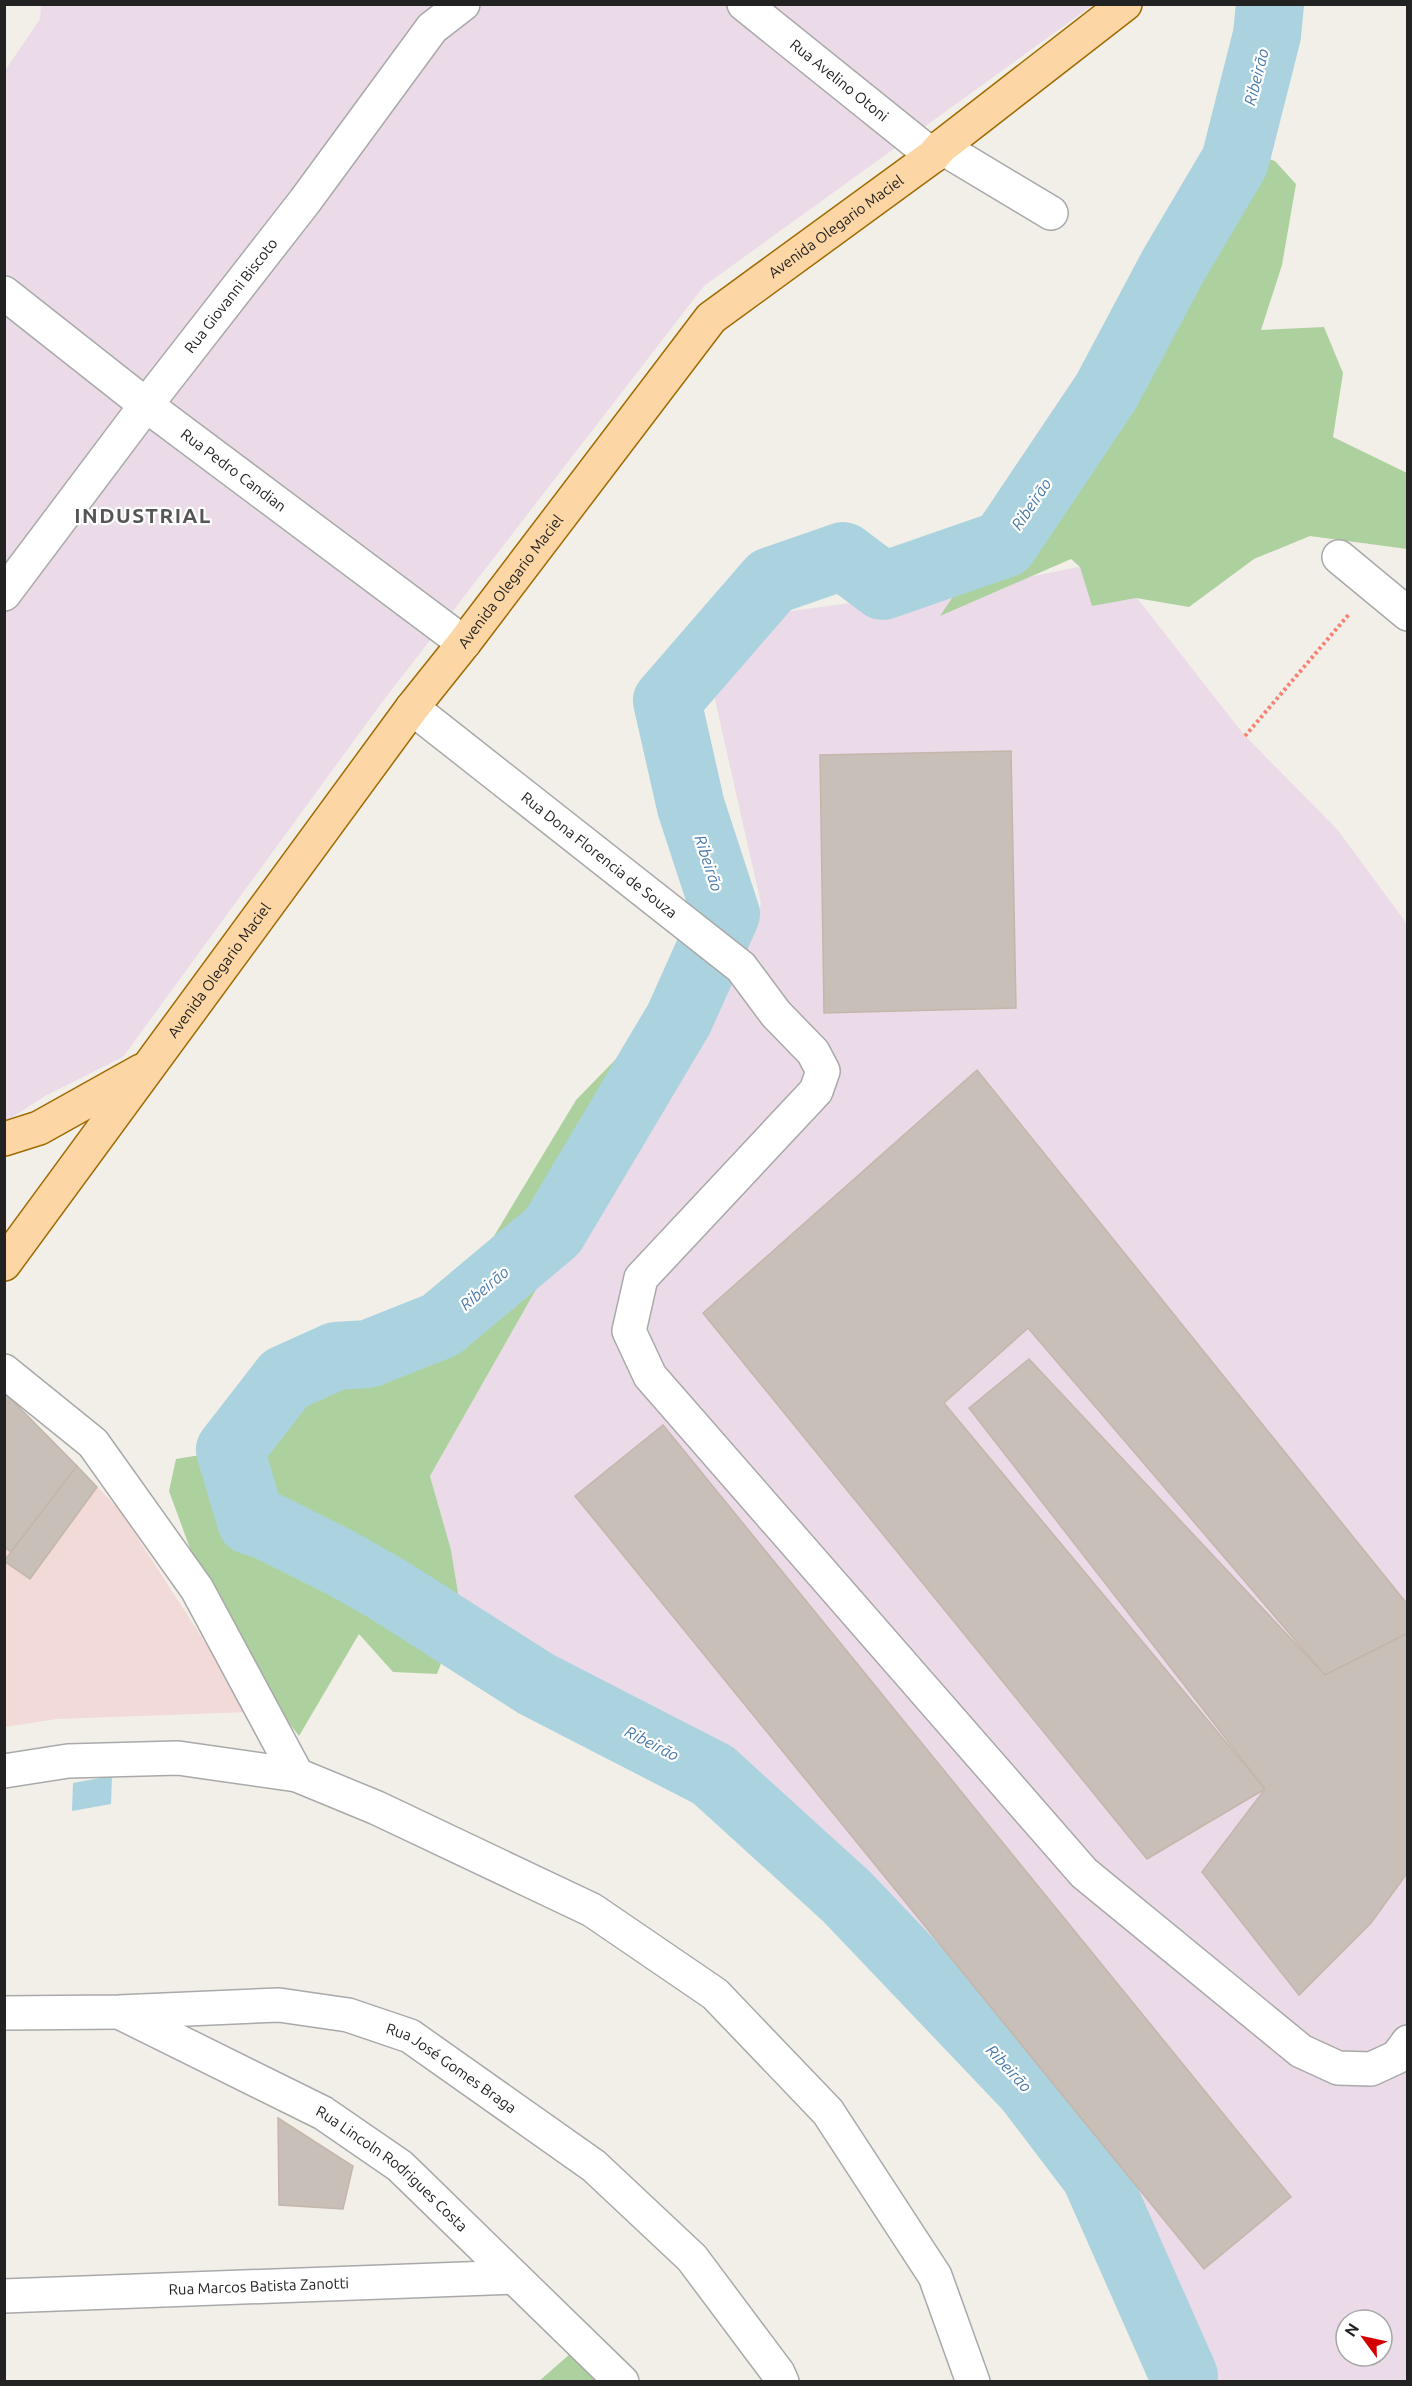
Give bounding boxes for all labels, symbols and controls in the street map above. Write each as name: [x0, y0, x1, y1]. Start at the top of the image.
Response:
street label: Rua Avelino Otoni: [787, 35, 892, 125]
water label: Ribeirão: [1240, 46, 1272, 107]
street label: Avenida Olegario Maciel: [765, 171, 907, 281]
street label: Rua Giovanni Biscoto: [181, 235, 281, 356]
street label: Rua Pedro Candian: [178, 425, 290, 515]
water label: Ribeirão: [1007, 475, 1055, 533]
district label: INDUSTRIAL: [74, 503, 212, 527]
street label: Avenida Olegario Maciel: [454, 511, 566, 651]
street label: Rua Dona Florencia de Souza: [518, 788, 681, 921]
water label: Ribeirão: [691, 833, 727, 894]
street label: Avenida Olegario Maciel: [164, 900, 274, 1041]
water label: Ribeirão: [456, 1262, 512, 1313]
water label: Ribeirão: [622, 1722, 682, 1764]
street label: Rua José Gomes Braga: [384, 2020, 520, 2116]
water label: Ribeirão: [983, 2041, 1036, 2096]
street label: Rua Lincoln Rodrigues Costa: [314, 2102, 471, 2235]
street label: Rua Marcos Batista Zanotti: [168, 2274, 349, 2298]
north arrow: [1334, 2308, 1394, 2368]
text: N: [1341, 2320, 1362, 2340]

